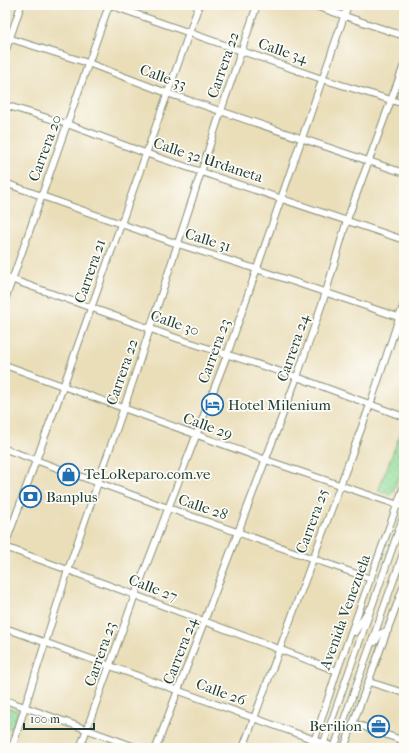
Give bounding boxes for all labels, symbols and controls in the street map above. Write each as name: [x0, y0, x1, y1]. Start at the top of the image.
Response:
street label: Carrera 22: [203, 29, 243, 101]
street label: Calle 34: [256, 34, 311, 68]
street label: Calle 33: [137, 60, 189, 94]
street label: Carrera 20: [25, 112, 65, 184]
street label: Calle 32 Urdaneta: [151, 134, 266, 187]
street label: Calle 31: [183, 224, 233, 256]
street label: Carrera 21: [71, 237, 109, 305]
street label: Calle 30: [148, 306, 202, 340]
street label: Carrera 24: [273, 311, 313, 384]
street label: Carrera 23: [194, 316, 234, 386]
street label: Carrera 22: [102, 336, 142, 408]
hotel icon: Hotel Milenium: [200, 392, 226, 418]
place label: Hotel Milenium: [228, 396, 331, 414]
street label: Calle 29: [181, 409, 235, 443]
shop icon: TeLoReparo.com.ve: [56, 461, 82, 487]
place label: TeLoReparo.com.ve: [84, 465, 211, 483]
bank icon: Banplus: [17, 484, 43, 510]
street label: Carrera 25: [292, 486, 332, 556]
place label: Banplus: [46, 488, 98, 506]
street label: Calle 28: [176, 490, 230, 524]
street label: Avenida Venezuela: [315, 551, 375, 673]
street label: Calle 27: [126, 570, 180, 606]
street label: Carrera 24: [159, 614, 201, 687]
street label: Carrera 23: [80, 619, 120, 689]
street label: Calle 26: [194, 675, 249, 710]
scale bar: [24, 705, 94, 731]
text: 100 m: [30, 712, 60, 726]
office icon: Berilion: [365, 713, 391, 739]
place label: Berilion: [309, 717, 362, 735]

